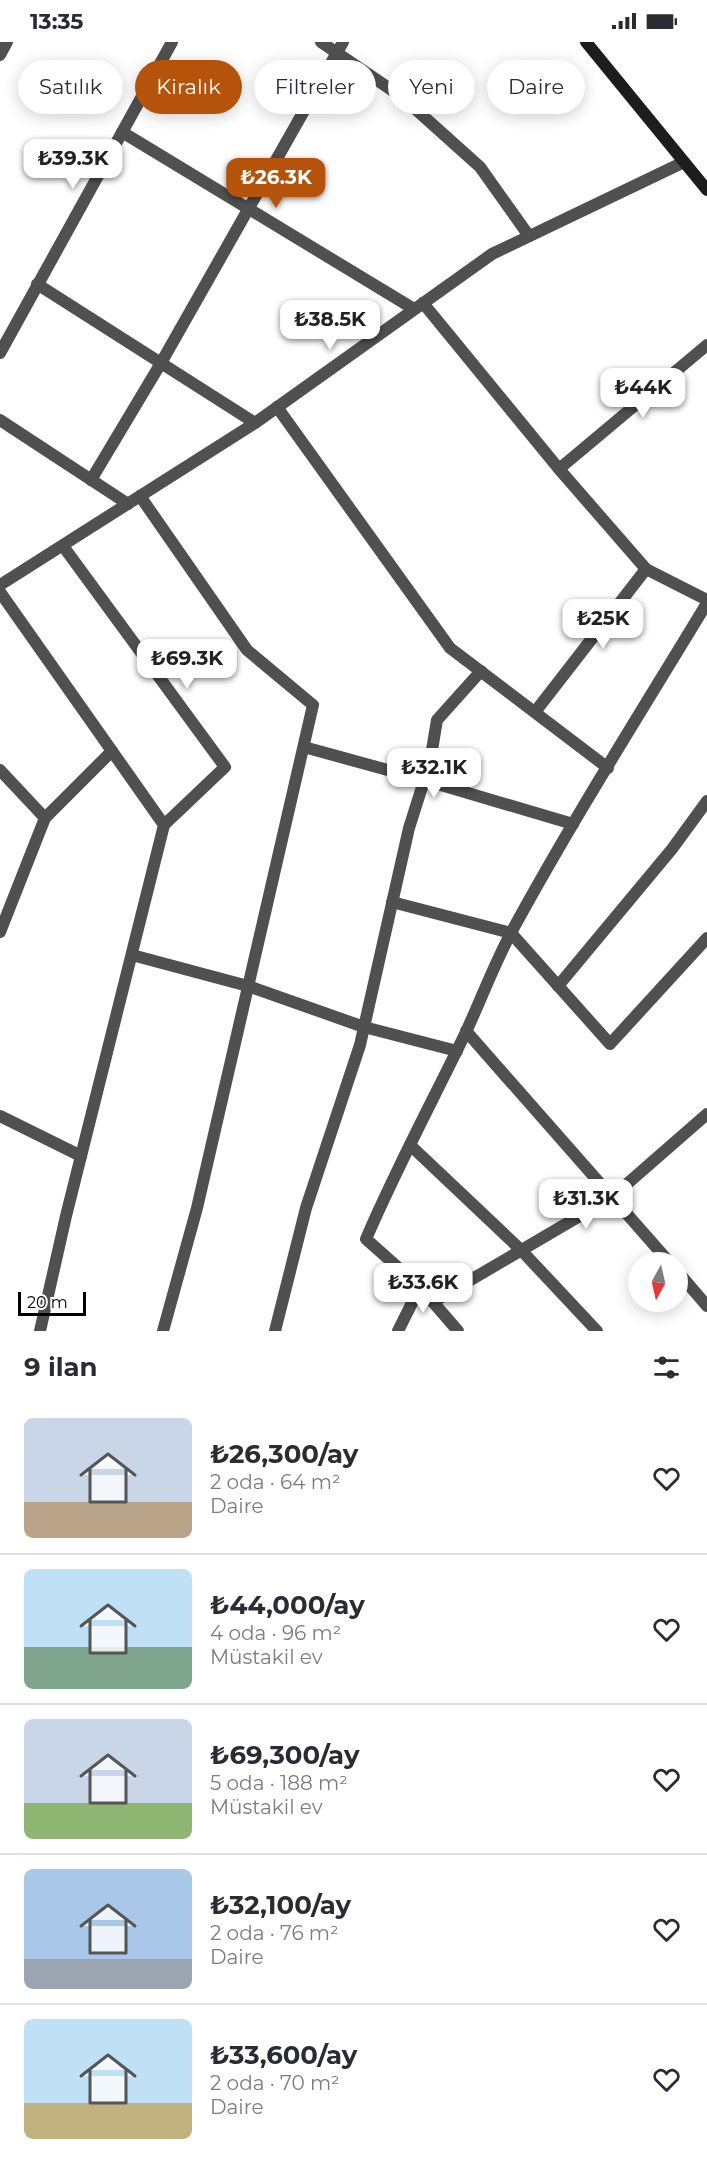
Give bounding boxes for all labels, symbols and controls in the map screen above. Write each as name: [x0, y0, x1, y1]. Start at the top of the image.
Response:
text: 13:35: [30, 8, 83, 35]
chip: Satılık: [18, 60, 123, 114]
chip: Kiralık: [135, 60, 242, 114]
chip: Filtreler: [254, 60, 376, 114]
chip: Yeni: [388, 60, 475, 114]
chip: Daire: [487, 60, 585, 114]
pin: ₺39.3K: [24, 139, 122, 190]
text: ₺39.3K: [37, 146, 109, 170]
pin: ₺26.3K: [227, 158, 325, 209]
text: ₺26.3K: [240, 165, 312, 189]
pin: ₺38.5K: [281, 300, 379, 351]
text: ₺38.5K: [294, 307, 366, 331]
pin: ₺44K: [607, 368, 679, 419]
text: ₺44K: [614, 375, 672, 399]
pin: ₺25K: [567, 599, 639, 650]
text: ₺25K: [576, 606, 630, 630]
pin: ₺69.3K: [138, 639, 236, 690]
text: ₺69.3K: [151, 646, 223, 670]
pin: ₺32.1K: [385, 748, 483, 799]
text: ₺32.1K: [401, 755, 467, 779]
pin: ₺31.3K: [537, 1179, 635, 1230]
text: ₺31.3K: [553, 1186, 619, 1210]
north arrow: [628, 1252, 688, 1312]
map controls: [628, 1252, 688, 1312]
pin: ₺33.6K: [374, 1263, 472, 1314]
text: ₺33.6K: [388, 1270, 458, 1294]
scale bar: [18, 1289, 86, 1316]
text: 20 m: [27, 1293, 68, 1312]
text: 9 ilan: [24, 1351, 98, 1383]
icon: filters: [650, 1351, 683, 1384]
text: ₺26,300/ay: [210, 1438, 358, 1470]
icon: home: [72, 1442, 144, 1514]
icon: heart: [650, 1462, 683, 1495]
text: 2 oda · 64 m²: [210, 1470, 340, 1494]
text: Daire: [210, 1494, 264, 1518]
text: ₺44,000/ay: [210, 1589, 365, 1621]
icon: home: [72, 1593, 144, 1665]
icon: heart: [650, 1613, 683, 1646]
text: 4 oda · 96 m²: [210, 1621, 341, 1645]
text: Müstakil ev: [210, 1645, 323, 1669]
text: ₺69,300/ay: [210, 1739, 359, 1771]
icon: home: [72, 1743, 144, 1815]
icon: heart: [650, 1763, 683, 1796]
text: 5 oda · 188 m²: [210, 1771, 348, 1795]
text: Müstakil ev: [210, 1795, 323, 1819]
text: ₺32,100/ay: [210, 1889, 351, 1921]
icon: home: [72, 1893, 144, 1965]
icon: heart: [650, 1913, 683, 1946]
text: 2 oda · 76 m²: [210, 1921, 339, 1945]
text: Daire: [210, 1945, 264, 1969]
text: ₺33,600/ay: [210, 2039, 357, 2071]
icon: home: [72, 2043, 144, 2115]
icon: heart: [650, 2063, 683, 2096]
text: 2 oda · 70 m²: [210, 2071, 340, 2095]
text: Daire: [210, 2095, 264, 2119]

